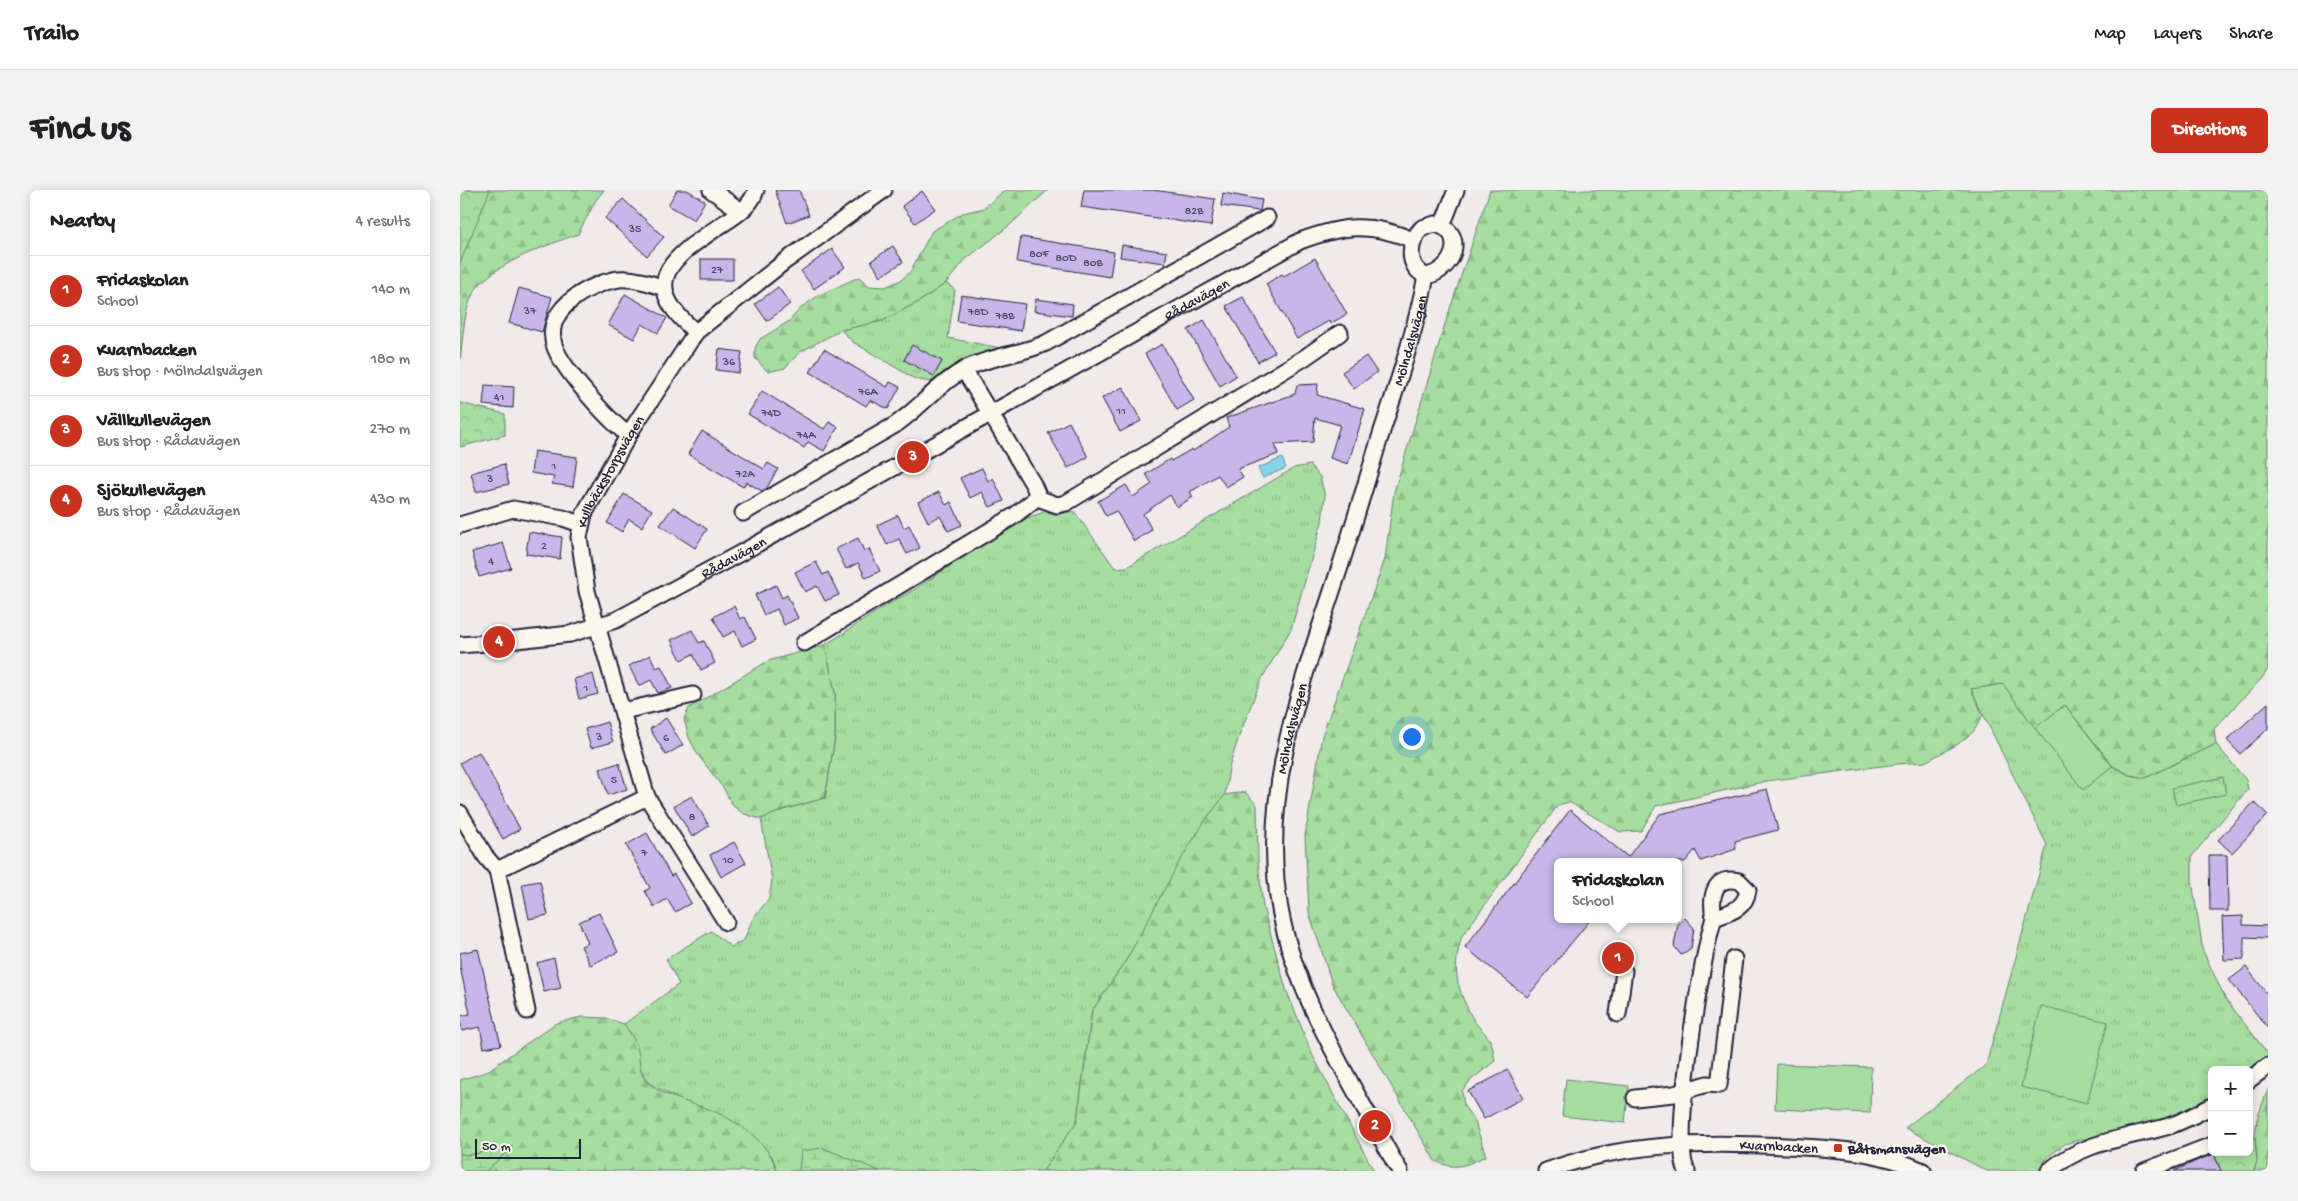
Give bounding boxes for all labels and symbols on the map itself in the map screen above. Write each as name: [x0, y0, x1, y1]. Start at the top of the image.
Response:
house number: 82B: [1185, 205, 1204, 219]
house number: 35: [628, 223, 641, 237]
house number: 80F: [1029, 248, 1050, 262]
house number: 80D: [1055, 252, 1077, 266]
house number: 80B: [1083, 257, 1104, 271]
house number: 27: [711, 264, 724, 278]
street label: Rådavägen: [1162, 275, 1233, 326]
street label: Mölndalsvägen: [1390, 294, 1433, 388]
house number: 37: [523, 305, 537, 319]
house number: 78D: [967, 306, 988, 320]
house number: 78B: [995, 310, 1015, 324]
house number: 36: [722, 356, 736, 370]
house number: 76A: [857, 386, 879, 400]
house number: 41: [494, 391, 504, 405]
house number: 11: [1115, 405, 1126, 419]
house number: 74D: [760, 407, 781, 421]
street label: Kullbäckstorpsvägen: [574, 413, 649, 530]
house number: 74A: [796, 429, 816, 443]
pin: 3: [897, 438, 929, 476]
house number: 1: [551, 460, 557, 474]
house number: 72A: [734, 468, 756, 482]
house number: 3: [486, 473, 493, 487]
street label: Rådavägen: [699, 533, 770, 584]
house number: 2: [541, 540, 547, 554]
house number: 4: [488, 555, 494, 569]
pin: 4: [483, 623, 515, 661]
street label: Mölndalsvägen: [1274, 681, 1313, 776]
house number: 1: [583, 682, 589, 696]
your location: [1399, 724, 1425, 750]
house number: 3: [595, 731, 602, 745]
house number: 6: [663, 732, 670, 746]
house number: 5: [611, 774, 617, 788]
house number: 8: [689, 811, 696, 825]
house number: 7: [640, 847, 648, 861]
house number: 10: [721, 854, 734, 868]
pin: 1: [1602, 939, 1634, 977]
pin: 2: [1359, 1107, 1391, 1145]
scale bar: [475, 1136, 581, 1159]
street label: Kvarnbacken: [1739, 1137, 1819, 1159]
place label: Båtsmansvägen: [1847, 1141, 1946, 1159]
marker: Båtsmansvägen: [1832, 1142, 1844, 1154]

